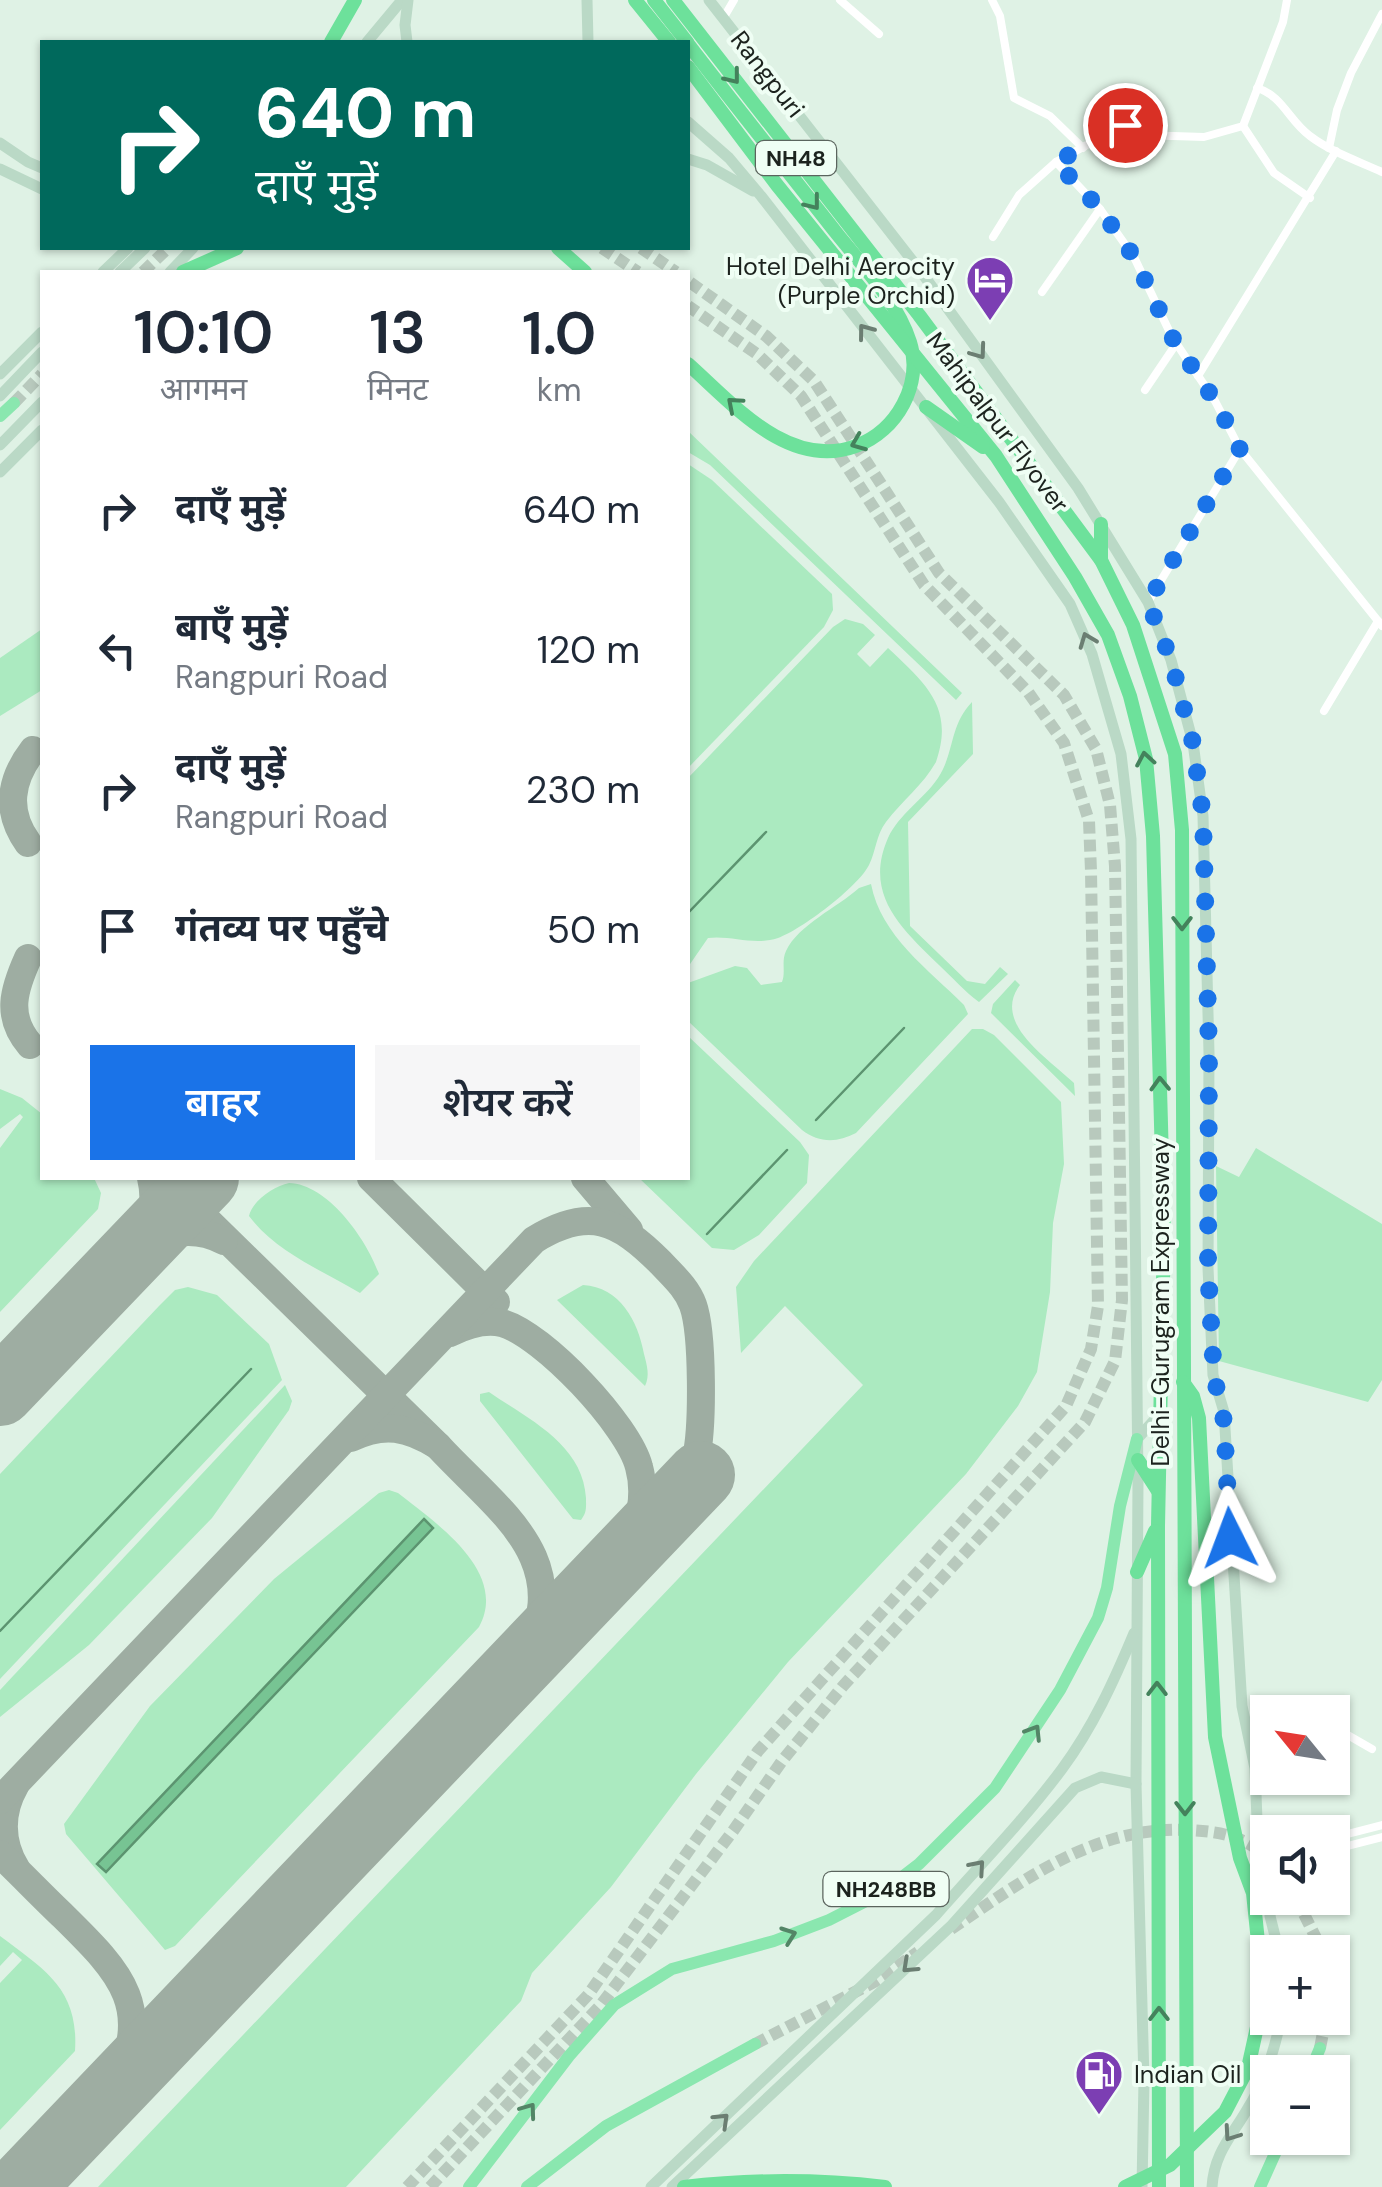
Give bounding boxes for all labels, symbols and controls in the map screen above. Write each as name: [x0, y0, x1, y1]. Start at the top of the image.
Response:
street label: Rangpuri: [723, 24, 812, 125]
one-way arrow: [721, 66, 739, 84]
text: 640 m: [255, 68, 476, 159]
icon: right: [90, 80, 220, 210]
pin: [1083, 83, 1168, 168]
icon: arrive: [1098, 98, 1153, 153]
road number: NH48: [756, 141, 836, 175]
text: दाएँ मुड़ें: [255, 156, 378, 215]
one-way arrow: [801, 192, 819, 210]
place label: Hotel Delhi Aerocity (Purple Orchid): [726, 250, 955, 312]
hotel icon: Hotel Delhi Aerocity (Purple Orchid): [964, 254, 1016, 322]
text: 10:10: [134, 293, 273, 372]
text: 13: [369, 293, 426, 372]
text: 1.0: [522, 294, 596, 373]
one-way arrow: [859, 325, 876, 343]
street label: Mahipalpur Flyover: [919, 325, 1076, 519]
one-way arrow: [967, 341, 984, 359]
text: आगमन: [160, 368, 247, 410]
text: मिनट: [367, 368, 428, 410]
text: km: [537, 369, 581, 411]
one-way arrow: [727, 398, 745, 416]
one-way arrow: [850, 432, 868, 452]
icon: right: [90, 483, 145, 538]
text: दाएँ मुड़ें: [175, 483, 286, 533]
text: 640 m: [523, 485, 640, 535]
text: बाएँ मुड़ें: [175, 602, 288, 652]
icon: left: [90, 623, 145, 678]
text: 120 m: [537, 625, 640, 675]
one-way arrow: [1078, 633, 1098, 650]
text: Rangpuri Road: [175, 656, 388, 698]
text: दाएँ मुड़ें: [175, 742, 286, 792]
one-way arrow: [1135, 751, 1156, 768]
icon: right: [90, 763, 145, 818]
text: 230 m: [526, 765, 640, 815]
text: Rangpuri Road: [175, 796, 388, 838]
icon: arrive: [90, 903, 145, 958]
text: गंतव्य पर पहुँचे: [175, 903, 388, 953]
text: 50 m: [547, 905, 640, 955]
one-way arrow: [1171, 916, 1193, 931]
button: बाहर: [90, 1045, 355, 1160]
button: शेयर करें: [375, 1045, 640, 1160]
one-way arrow: [1149, 1075, 1170, 1091]
street label: Delhi-Gurugram Expressway: [1144, 1137, 1177, 1466]
position arrow: [1178, 1486, 1282, 1590]
one-way arrow: [1146, 1680, 1168, 1696]
north arrow: [1250, 1695, 1350, 1795]
map controls: [1250, 1695, 1350, 2155]
one-way arrow: [1021, 1725, 1040, 1743]
one-way arrow: [1174, 1800, 1196, 1816]
button: sound: [1250, 1815, 1350, 1915]
one-way arrow: [966, 1860, 984, 1879]
road number: NH248BB: [824, 1872, 948, 1906]
one-way arrow: [779, 1926, 796, 1947]
button: +: [1250, 1935, 1350, 2035]
one-way arrow: [902, 1954, 921, 1972]
one-way arrow: [1148, 2005, 1170, 2020]
fuel station icon: Indian Oil: [1073, 2048, 1125, 2116]
button: −: [1250, 2055, 1350, 2155]
place label: Indian Oil: [1134, 2058, 1241, 2091]
one-way arrow: [517, 2103, 536, 2122]
one-way arrow: [710, 2114, 728, 2132]
one-way arrow: [1224, 2122, 1243, 2141]

